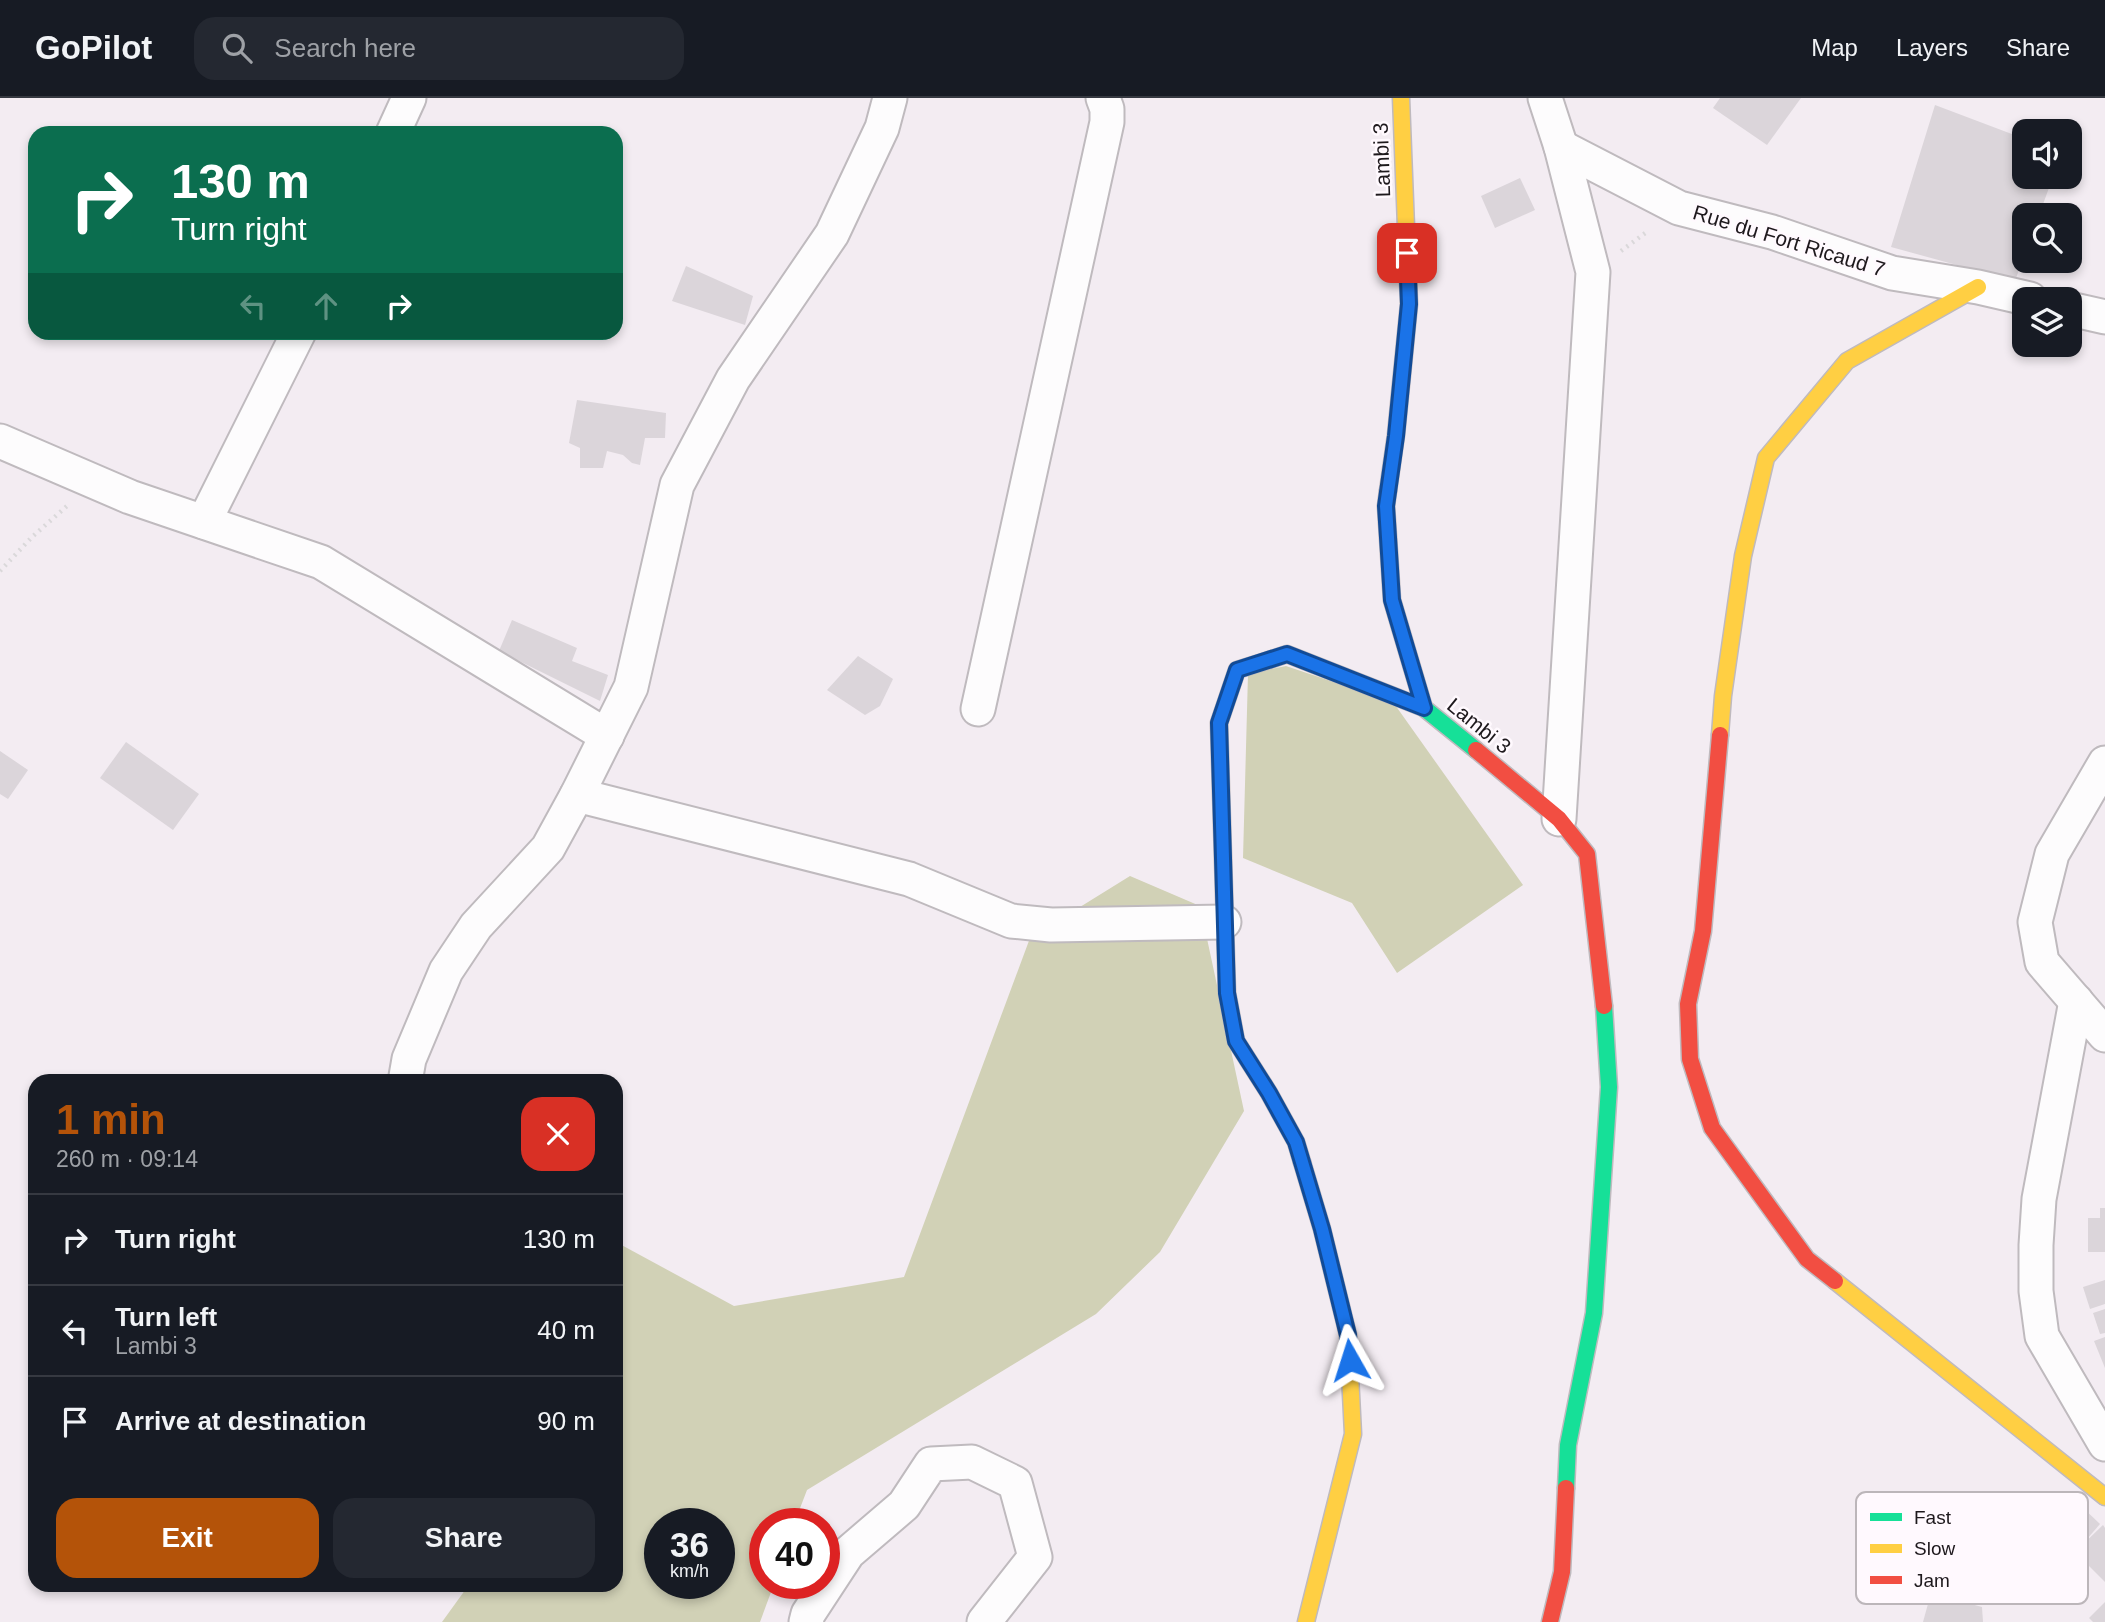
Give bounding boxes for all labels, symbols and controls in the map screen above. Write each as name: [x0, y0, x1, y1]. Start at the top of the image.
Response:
search box: [194, 17, 684, 80]
text: GoPilot: [35, 29, 152, 66]
icon: search: [218, 29, 256, 67]
text: Search here: [274, 33, 416, 63]
text: Map: [1811, 34, 1858, 61]
text: Layers: [1896, 34, 1968, 61]
text: Share: [2006, 34, 2070, 61]
map controls: [2012, 119, 2082, 357]
button: sound: [2012, 119, 2082, 189]
street label: Lambi 3: [1369, 122, 1394, 198]
icon: right: [56, 154, 147, 245]
text: 130 m: [171, 154, 310, 208]
street label: Rue du Fort Ricaud 7: [1690, 200, 1888, 281]
button: search: [2012, 203, 2082, 273]
text: Turn right: [171, 211, 307, 247]
pin: [1377, 223, 1437, 283]
icon: arrive: [1388, 234, 1426, 272]
icon: left: [234, 287, 272, 325]
icon: ahead: [307, 287, 345, 325]
icon: right: [380, 287, 418, 325]
button: layers: [2012, 287, 2082, 357]
street label: Lambi 3: [1443, 693, 1516, 758]
text: 1 min: [56, 1096, 166, 1143]
button: close: [521, 1097, 595, 1171]
text: 260 m · 09:14: [56, 1146, 198, 1172]
icon: right: [56, 1221, 94, 1259]
text: Turn right: [115, 1224, 236, 1254]
text: 130 m: [523, 1224, 595, 1254]
text: Turn left: [115, 1302, 217, 1332]
icon: left: [56, 1312, 94, 1350]
text: 40 m: [537, 1315, 595, 1345]
position arrow: [1313, 1323, 1387, 1397]
text: Lambi 3: [115, 1333, 197, 1359]
icon: arrive: [56, 1403, 94, 1441]
text: Arrive at destination: [115, 1406, 366, 1436]
text: 90 m: [537, 1406, 595, 1436]
legend: [1856, 1492, 2088, 1604]
button: Exit: [56, 1498, 319, 1578]
button: Share: [333, 1498, 595, 1578]
text: Fast: [1914, 1507, 1952, 1528]
speed limit sign: 40: [749, 1508, 840, 1599]
text: 36: [670, 1525, 709, 1564]
text: Slow: [1914, 1538, 1955, 1559]
text: km/h: [670, 1561, 709, 1581]
text: Jam: [1914, 1570, 1950, 1591]

